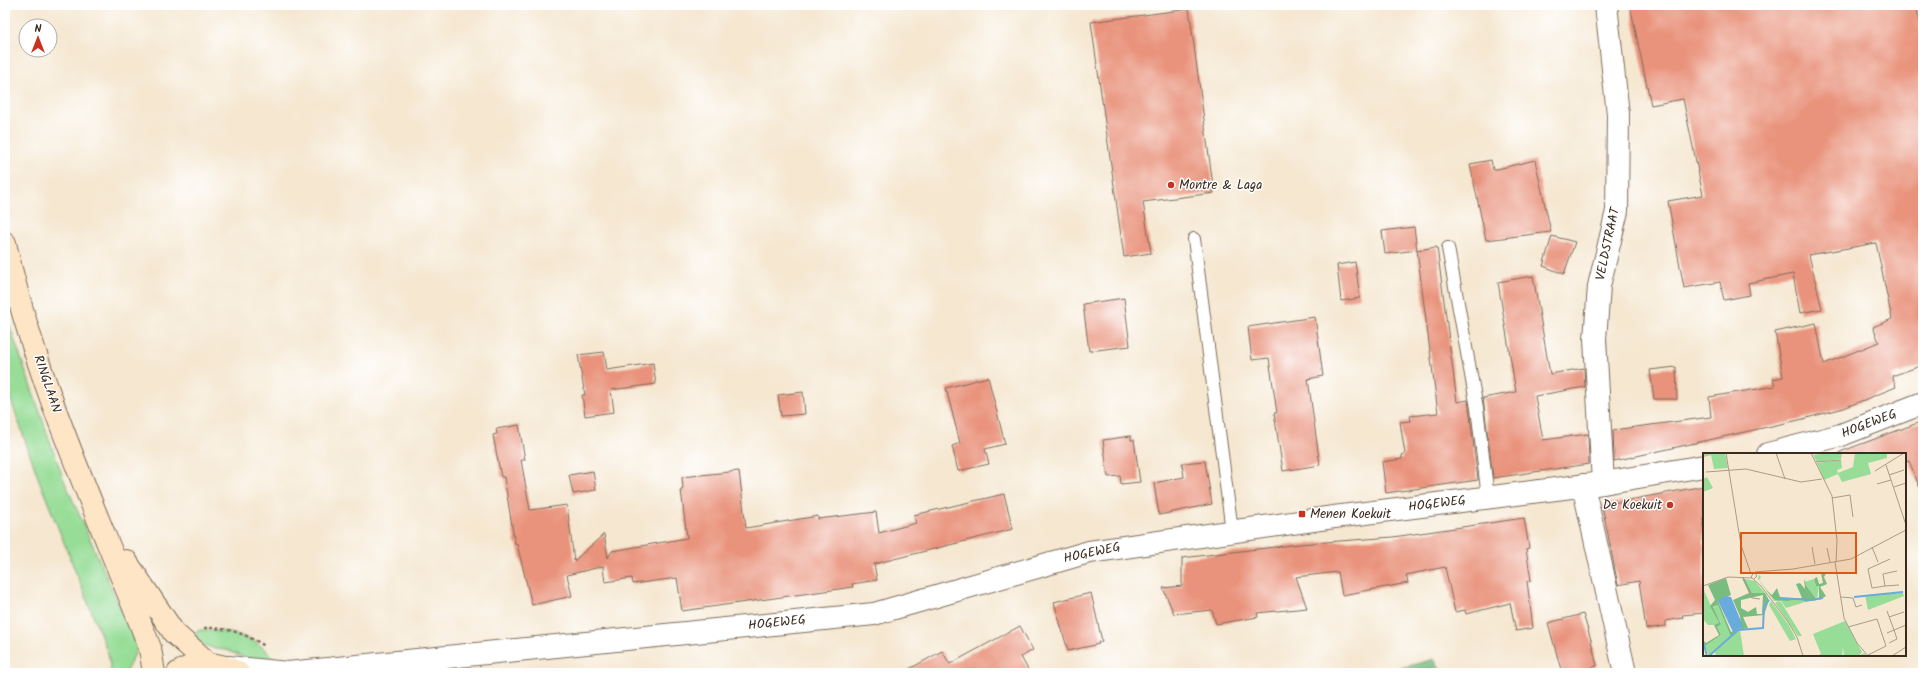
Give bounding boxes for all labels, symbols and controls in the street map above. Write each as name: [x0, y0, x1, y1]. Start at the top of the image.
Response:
north arrow: [18, 18, 58, 58]
text: N: [35, 20, 42, 38]
place label: Montre & Laga: [1179, 175, 1262, 196]
marker: Montre & Laga: [1166, 180, 1176, 190]
street label: VELDSTRAAT: [1590, 204, 1626, 282]
street label: RINGLAAN: [27, 352, 67, 416]
street label: HOGEWEG: [1838, 404, 1900, 444]
inset map: [1703, 453, 1906, 656]
street label: HOGEWEG: [1407, 490, 1467, 518]
place label: De Koekuit: [1603, 495, 1663, 516]
marker: De Koekuit: [1665, 500, 1675, 510]
place label: Menen Koekuit: [1310, 504, 1392, 525]
marker: Menen Koekuit: [1297, 509, 1307, 519]
street label: HOGEWEG: [1061, 537, 1123, 569]
street label: HOGEWEG: [747, 610, 807, 636]

